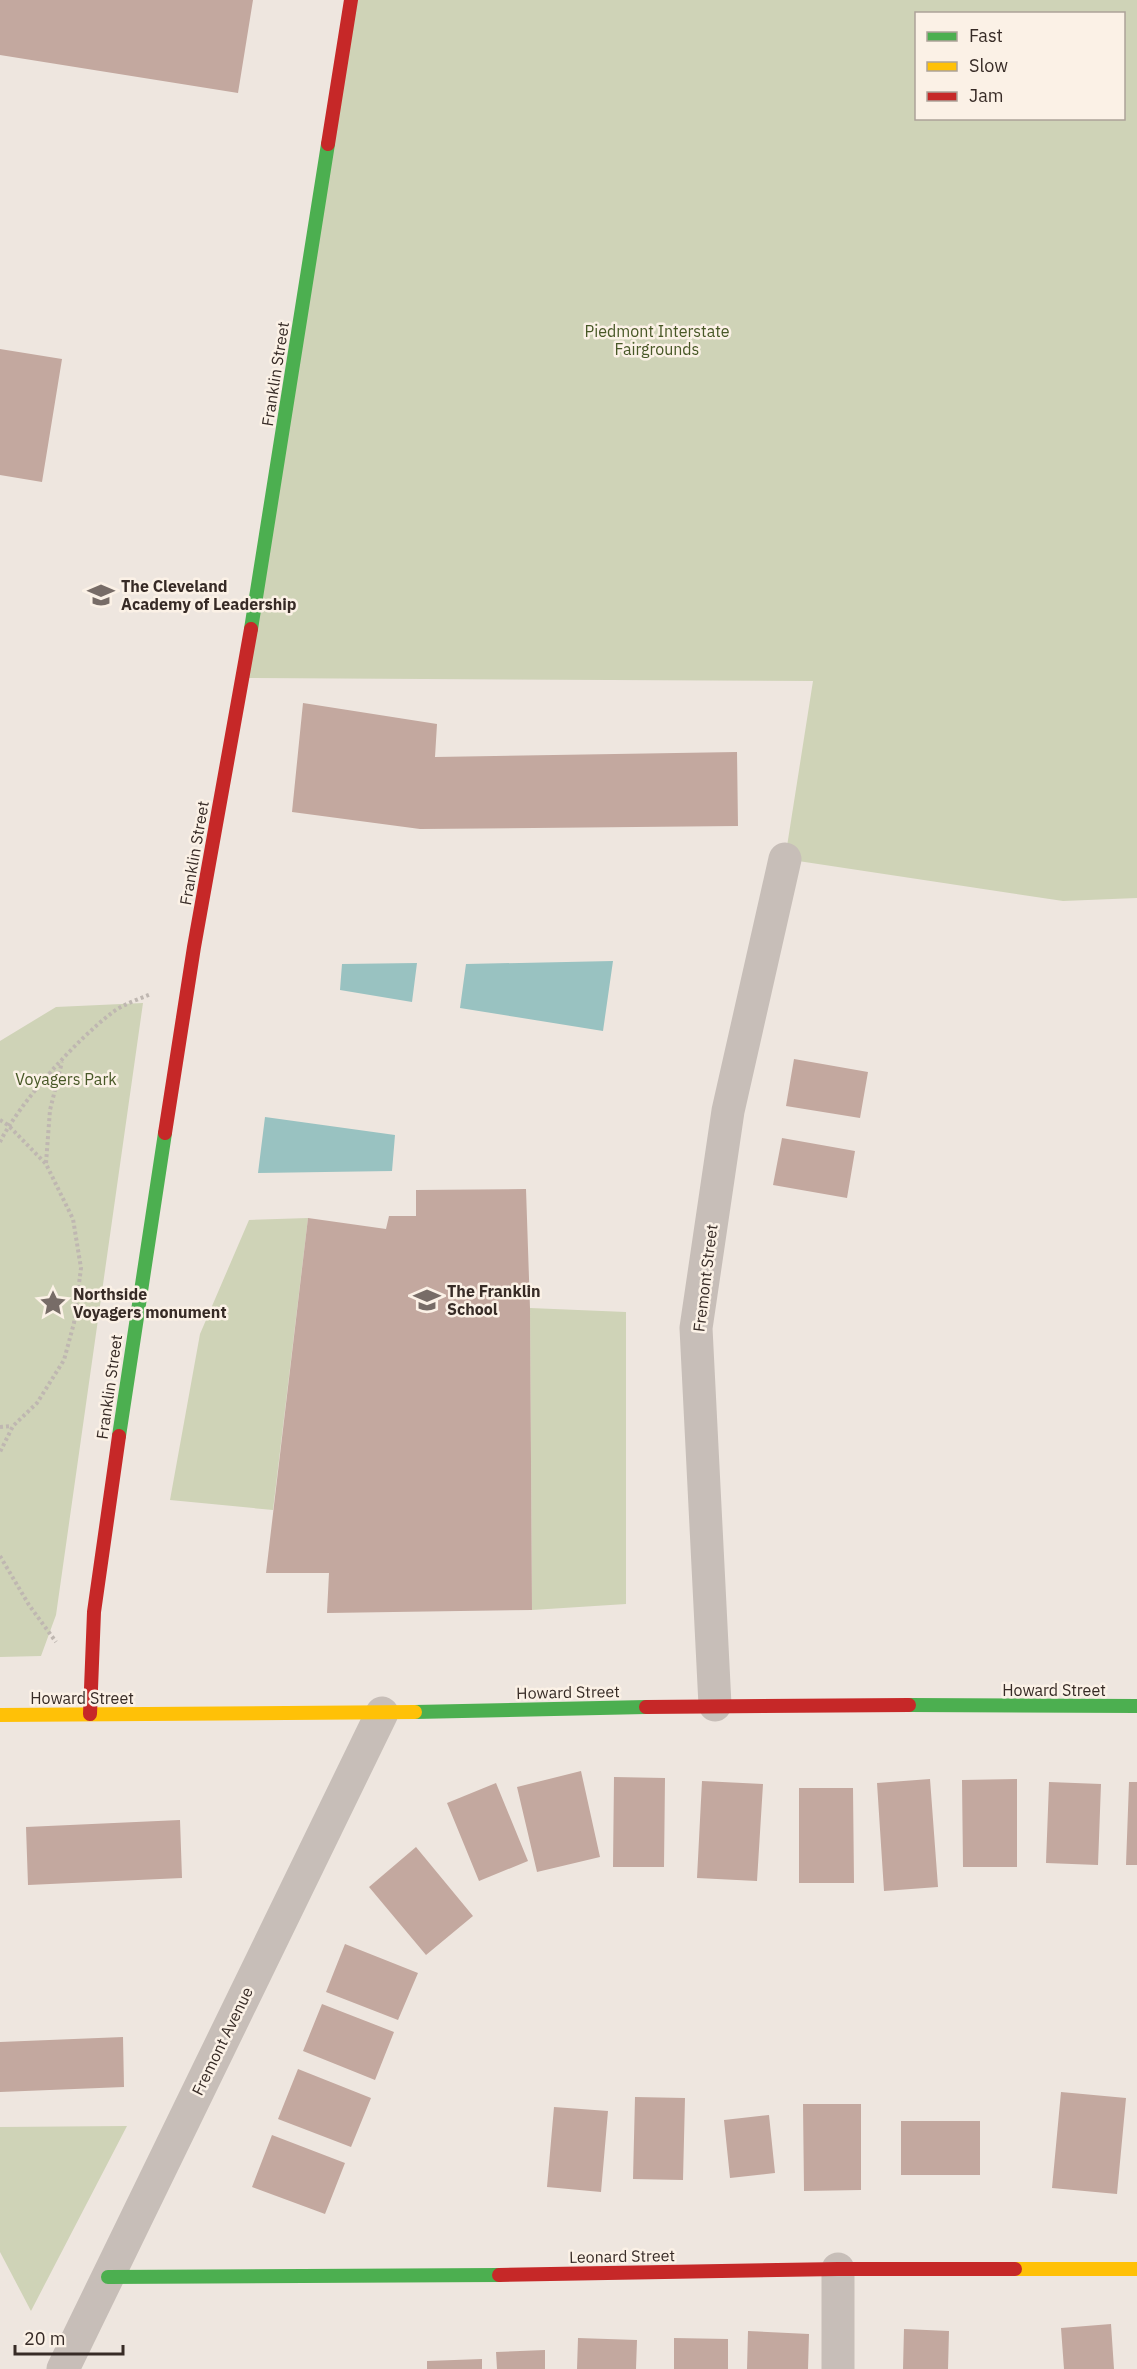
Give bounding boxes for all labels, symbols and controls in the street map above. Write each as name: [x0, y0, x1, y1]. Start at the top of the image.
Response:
legend: [915, 12, 1125, 120]
text: Fast: [969, 24, 1003, 47]
text: Slow: [969, 54, 1008, 77]
text: Jam: [969, 84, 1004, 107]
street label: Franklin Street: [257, 320, 293, 428]
park label: Piedmont Interstate Fairgrounds: [584, 321, 730, 359]
place label: The Cleveland Academy of Leadership: [121, 576, 297, 614]
school or university icon: The Cleveland Academy of Leadership: [86, 580, 116, 610]
street label: Franklin Street: [175, 799, 213, 907]
park label: Voyagers Park: [15, 1069, 117, 1089]
street label: Fremont Street: [688, 1223, 722, 1333]
place label: The Franklin School: [447, 1281, 541, 1319]
place label: Northside Voyagers monument: [73, 1284, 227, 1322]
school or university icon: The Franklin School: [412, 1285, 442, 1315]
place icon: Northside Voyagers monument: [38, 1288, 68, 1318]
street label: Franklin Street: [92, 1333, 126, 1441]
street label: Howard Street: [1002, 1680, 1106, 1700]
street label: Howard Street: [516, 1681, 620, 1703]
street label: Howard Street: [30, 1688, 134, 1708]
street label: Fremont Avenue: [187, 1983, 257, 2098]
street label: Leonard Street: [569, 2245, 675, 2267]
scale bar: [15, 2318, 123, 2356]
text: 20 m: [24, 2327, 66, 2350]

